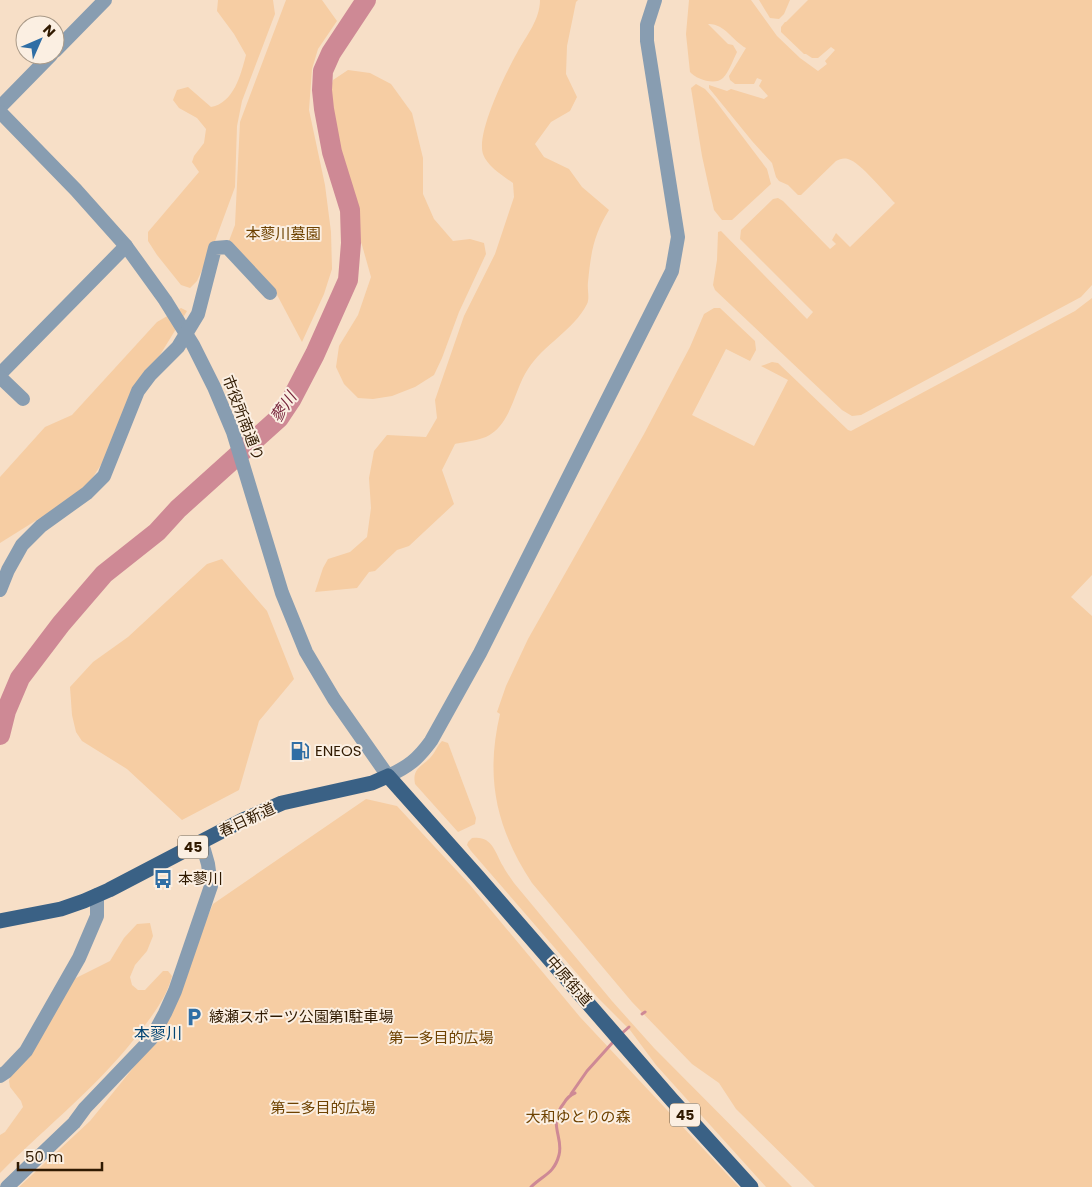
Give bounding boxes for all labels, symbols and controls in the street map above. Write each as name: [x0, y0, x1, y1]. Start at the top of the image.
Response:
north arrow: [15, 15, 65, 65]
text: N: [38, 20, 60, 42]
park label: 本蓼川墓園: [245, 223, 321, 244]
street label: 市役所南通り: [218, 372, 269, 464]
water label: 蓼川: [265, 386, 303, 427]
fuel station icon: ENEOS: [289, 740, 311, 762]
place label: ENEOS: [315, 740, 362, 761]
street label: 春日新道: [215, 797, 278, 842]
road number: 45: [178, 836, 208, 859]
bus stop icon: 本蓼川: [152, 868, 174, 890]
place label: 本蓼川: [178, 868, 223, 889]
street label: 中原街道: [542, 951, 597, 1010]
parking icon: 綾瀬スポーツ公園第1駐車場: [183, 1006, 205, 1028]
place label: 綾瀬スポーツ公園第1駐車場: [209, 1006, 394, 1027]
district label: 本蓼川: [134, 1022, 182, 1045]
park label: 第一多目的広場: [388, 1027, 494, 1048]
park label: 第二多目的広場: [270, 1097, 376, 1118]
road number: 45: [670, 1104, 700, 1126]
park label: 大和ゆとりの森: [525, 1106, 631, 1127]
scale bar: [18, 1140, 101, 1172]
text: 50 m: [25, 1146, 63, 1167]

